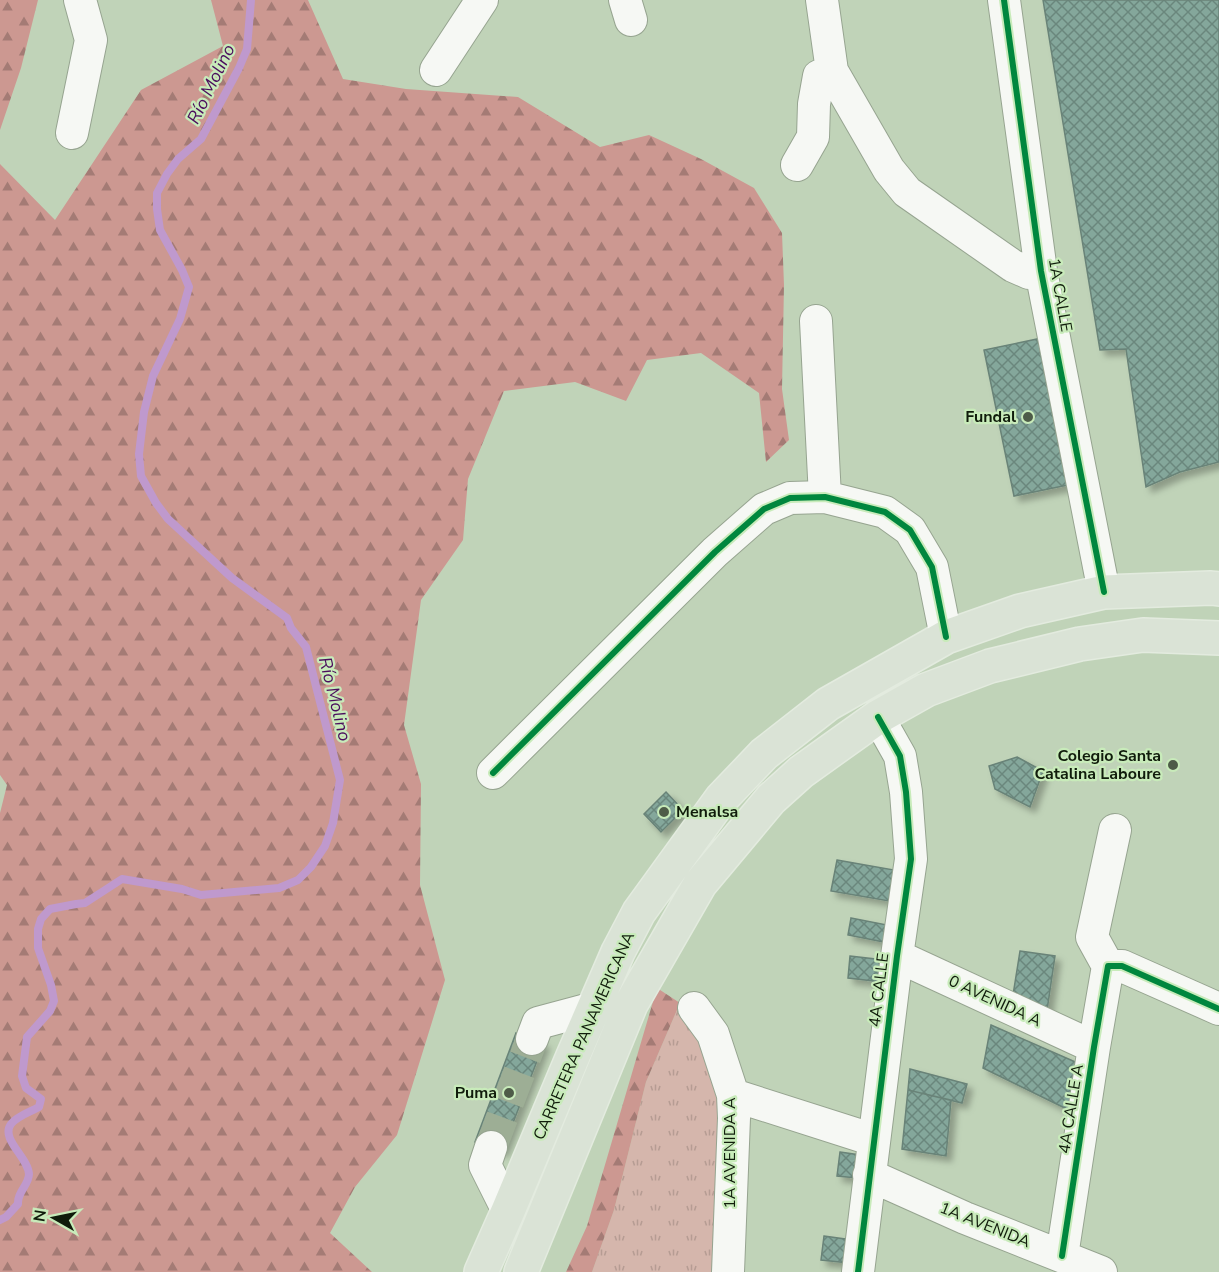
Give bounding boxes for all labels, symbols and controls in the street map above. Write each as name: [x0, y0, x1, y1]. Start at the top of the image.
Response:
water label: Río Molino: [181, 40, 241, 128]
street label: 1A CALLE: [1043, 257, 1077, 333]
place label: Fundal: [965, 406, 1016, 428]
marker: Fundal: [1021, 410, 1035, 424]
water label: Río Molino: [313, 654, 357, 744]
place label: Colegio Santa Catalina Laboure: [1035, 745, 1161, 785]
marker: Colegio Santa Catalina Laboure: [1166, 758, 1180, 772]
place label: Menalsa: [676, 801, 738, 823]
marker: Menalsa: [657, 805, 671, 819]
street label: CARRETERA PANAMERICANA: [528, 928, 640, 1144]
street label: 4A CALLE: [864, 952, 894, 1028]
street label: 0 AVENIDA A: [945, 970, 1045, 1032]
street label: 4A CALLE A: [1053, 1063, 1089, 1155]
place label: Puma: [455, 1082, 497, 1104]
marker: Puma: [502, 1086, 516, 1100]
street label: 1A AVENIDA A: [719, 1097, 741, 1209]
north arrow: [24, 1188, 84, 1248]
street label: 1A AVENIDA: [936, 1197, 1034, 1253]
text: N: [28, 1208, 52, 1223]

